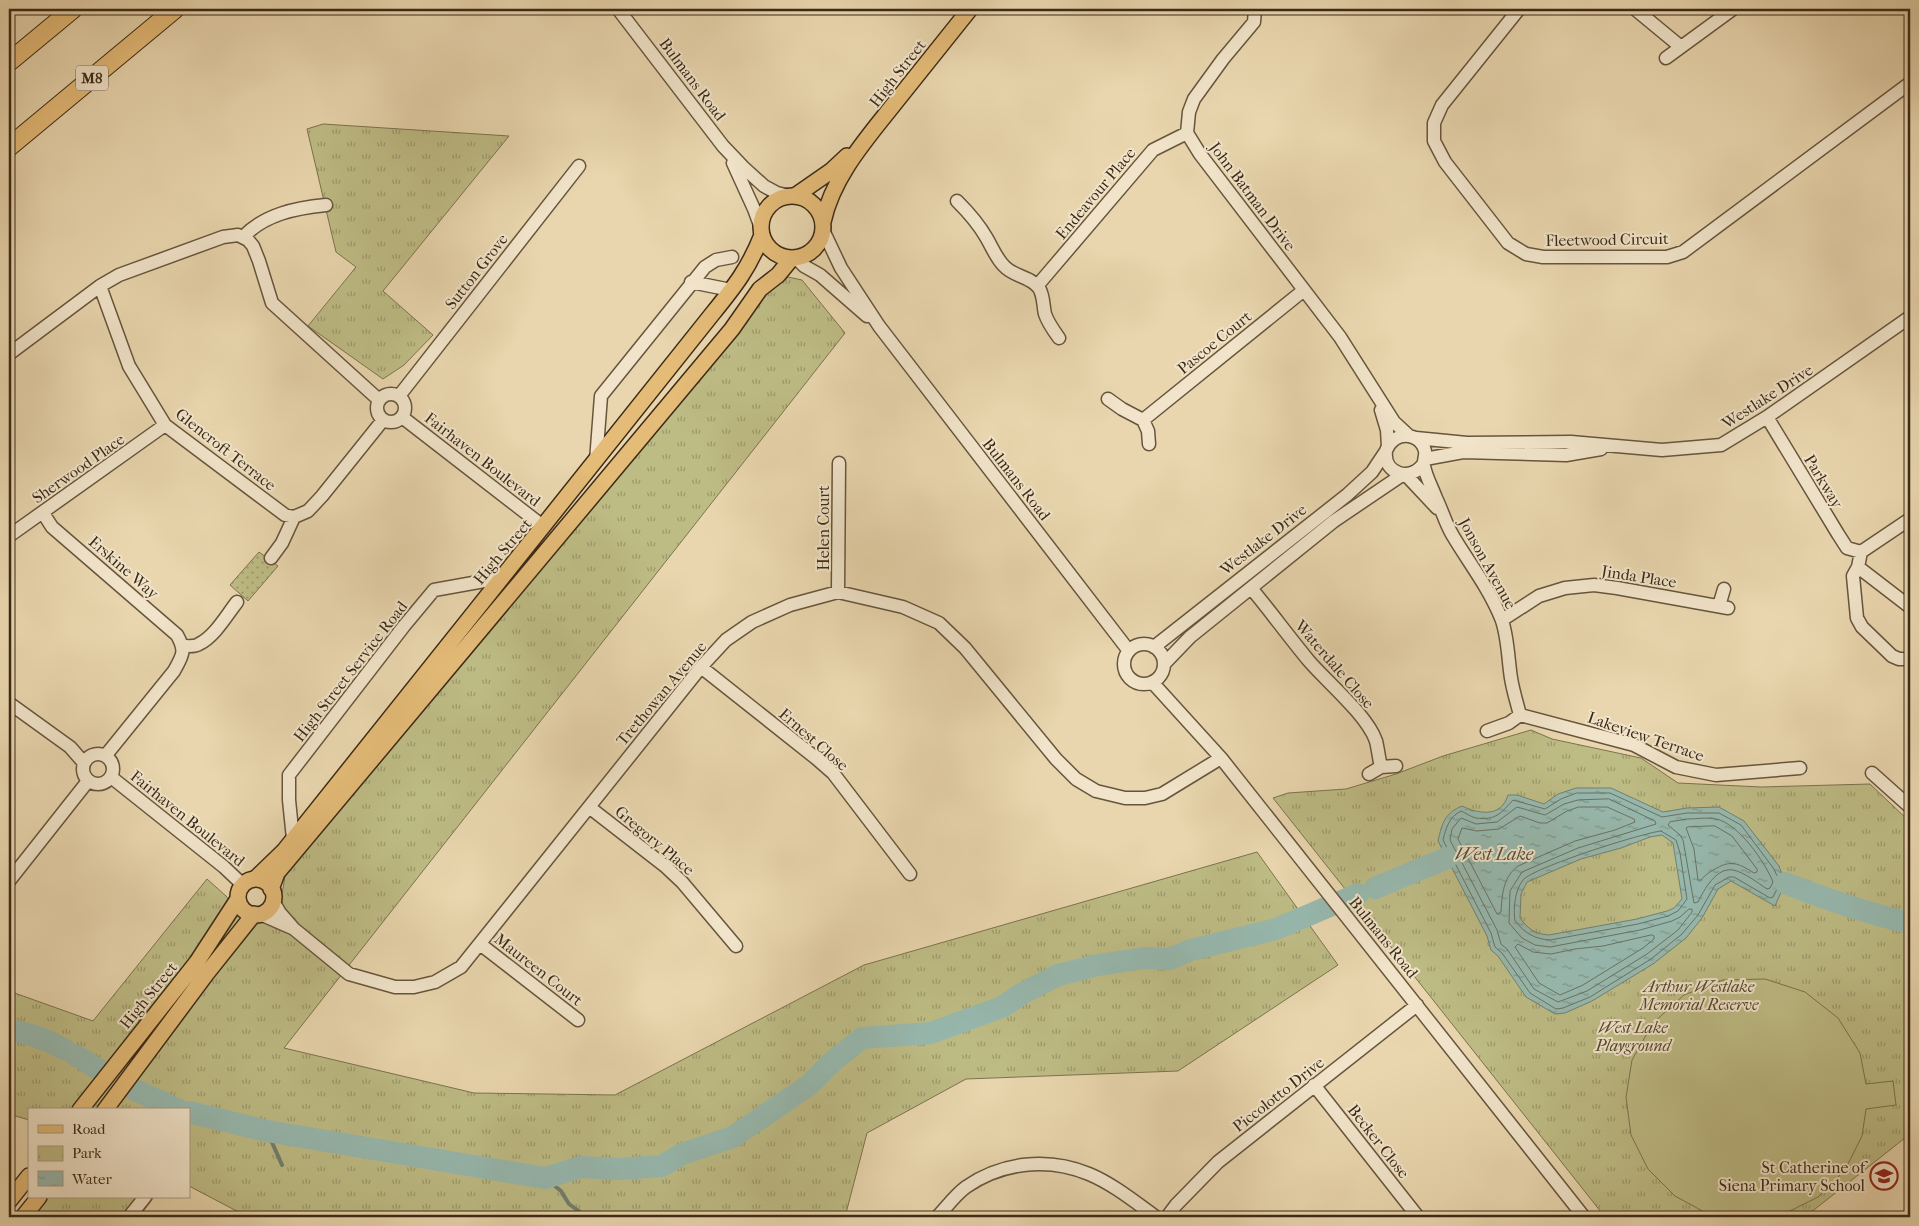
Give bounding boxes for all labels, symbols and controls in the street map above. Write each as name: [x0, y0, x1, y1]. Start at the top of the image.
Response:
street label: Bulmans Road: [655, 34, 730, 125]
street label: High Street: [865, 36, 930, 111]
road number: M8: [76, 66, 108, 90]
street label: John Batman Drive: [1204, 137, 1300, 255]
street label: Endeavour Place: [1051, 143, 1139, 243]
street label: Fleetwood Circuit: [1545, 229, 1669, 250]
street label: Sutton Grove: [441, 230, 512, 313]
street label: Pascoe Court: [1173, 307, 1255, 378]
street label: Westlake Drive: [1717, 360, 1816, 433]
street label: Glencroft Terrace: [172, 404, 280, 495]
street label: Fairhaven Boulevard: [421, 408, 545, 511]
street label: Sherwood Place: [28, 429, 128, 507]
street label: Bulmans Road: [979, 435, 1055, 524]
street label: Parkway: [1800, 451, 1847, 512]
street label: Helen Court: [814, 485, 833, 571]
street label: Westlake Drive: [1216, 500, 1310, 580]
street label: Jonson Avenue: [1454, 513, 1520, 612]
street label: High Street: [469, 514, 536, 588]
street label: Erskine Way: [85, 532, 163, 603]
street label: Jinda Place: [1598, 561, 1678, 592]
street label: High Street Service Road: [289, 597, 411, 746]
street label: Waterdale Close: [1290, 615, 1378, 713]
street label: Trethowan Avenue: [612, 637, 711, 749]
street label: Ernest Close: [775, 704, 852, 775]
street label: Lakeview Terrace: [1585, 708, 1707, 765]
street label: Fairhaven Boulevard: [127, 766, 249, 871]
street label: Gregory Place: [611, 802, 698, 879]
water label: West Lake: [1455, 844, 1534, 865]
street label: Bulmans Road: [1345, 893, 1422, 982]
street label: Maureen Court: [491, 929, 587, 1010]
street label: High Street: [116, 958, 181, 1033]
park label: Arthur Westlake Memorial Reserve: [1639, 977, 1759, 1014]
park label: West Lake Playground: [1594, 1018, 1672, 1055]
street label: Piccolotto Drive: [1229, 1053, 1328, 1136]
street label: Becker Close: [1344, 1101, 1413, 1182]
legend: [28, 1108, 190, 1198]
text: Road: [72, 1120, 106, 1138]
text: Park: [72, 1144, 102, 1162]
place label: St Catherine of Siena Primary School: [1719, 1158, 1869, 1195]
school or university icon: St Catherine of Siena Primary School: [1869, 1161, 1899, 1191]
text: Water: [71, 1170, 112, 1188]

